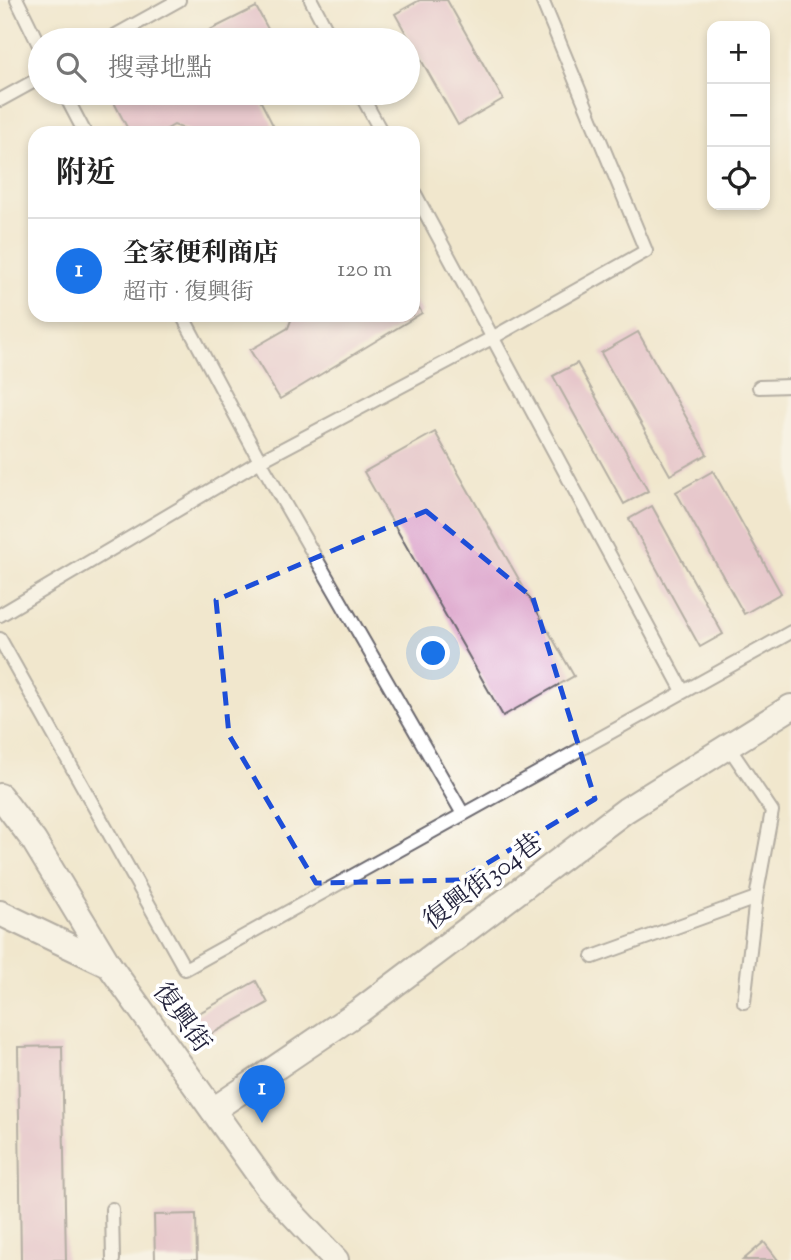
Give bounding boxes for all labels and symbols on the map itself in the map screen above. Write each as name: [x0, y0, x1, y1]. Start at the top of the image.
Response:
your location: [416, 636, 450, 670]
street label: 復興街304巷: [417, 826, 550, 940]
street label: 復興街: [143, 976, 219, 1061]
pin: 1: [239, 1065, 285, 1123]

